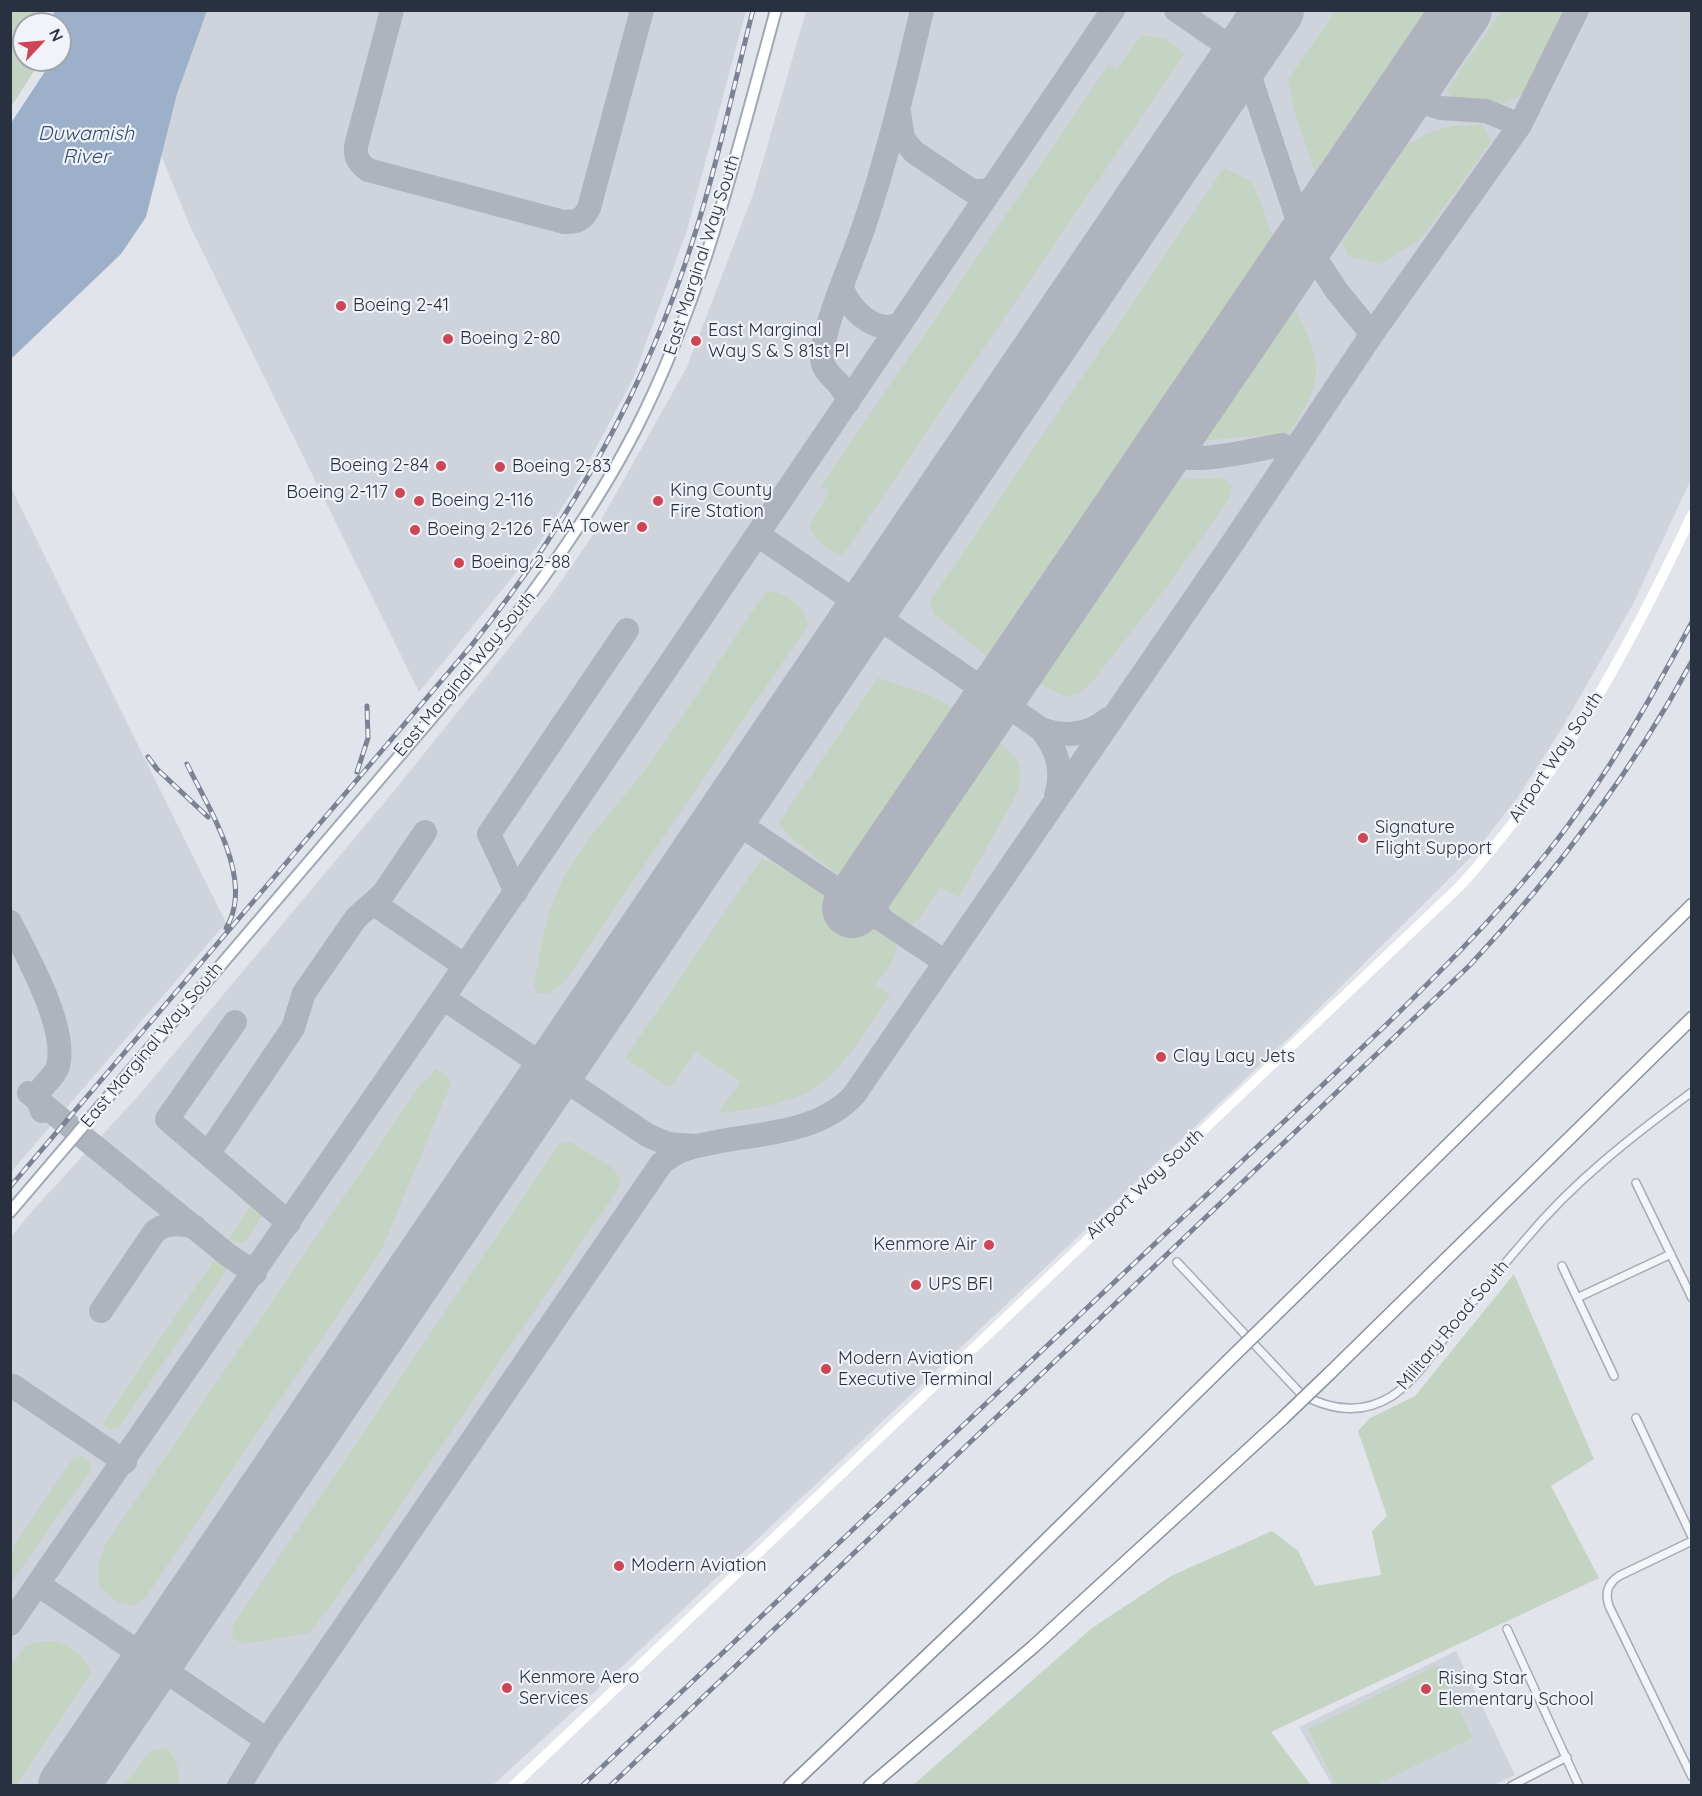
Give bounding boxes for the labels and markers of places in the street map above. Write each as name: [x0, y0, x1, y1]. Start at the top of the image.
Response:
place label: Boeing 2-41: [353, 295, 449, 317]
marker: Boeing 2-41: [334, 299, 348, 313]
place label: East Marginal Way S & S 81st Pl: [708, 320, 849, 362]
place label: Boeing 2-80: [460, 328, 561, 350]
marker: Boeing 2-80: [441, 332, 455, 346]
marker: East Marginal Way S & S 81st Pl: [689, 334, 703, 348]
place label: Boeing 2-84: [330, 455, 429, 477]
place label: Boeing 2-83: [512, 456, 611, 478]
marker: Boeing 2-84: [434, 459, 448, 473]
marker: Boeing 2-83: [493, 460, 507, 474]
place label: King County Fire Station: [670, 480, 772, 522]
place label: Boeing 2-117: [286, 482, 388, 504]
marker: Boeing 2-117: [393, 486, 407, 500]
place label: Boeing 2-116: [431, 490, 533, 512]
marker: Boeing 2-116: [412, 494, 426, 508]
marker: King County Fire Station: [651, 494, 665, 508]
place label: FAA Tower: [542, 516, 630, 538]
place label: Boeing 2-126: [427, 519, 533, 541]
marker: FAA Tower: [635, 520, 649, 534]
marker: Boeing 2-126: [408, 523, 422, 537]
place label: Boeing 2-88: [471, 552, 571, 574]
marker: Boeing 2-88: [452, 556, 466, 570]
place label: Signature Flight Support: [1375, 817, 1492, 860]
marker: Signature Flight Support: [1356, 831, 1370, 845]
place label: Clay Lacy Jets: [1173, 1046, 1295, 1068]
marker: Clay Lacy Jets: [1154, 1050, 1168, 1064]
place label: Kenmore Air: [873, 1234, 977, 1256]
marker: Kenmore Air: [982, 1238, 996, 1252]
place label: UPS BFI: [928, 1274, 993, 1296]
marker: UPS BFI: [909, 1278, 923, 1292]
place label: Modern Aviation Executive Terminal: [838, 1348, 992, 1390]
marker: Modern Aviation Executive Terminal: [819, 1362, 833, 1376]
place label: Modern Aviation: [631, 1555, 767, 1577]
marker: Modern Aviation: [612, 1559, 626, 1573]
place label: Kenmore Aero Services: [519, 1667, 639, 1710]
place label: Rising Star Elementary School: [1438, 1668, 1594, 1710]
marker: Kenmore Aero Services: [500, 1681, 514, 1695]
marker: Rising Star Elementary School: [1419, 1682, 1433, 1696]

